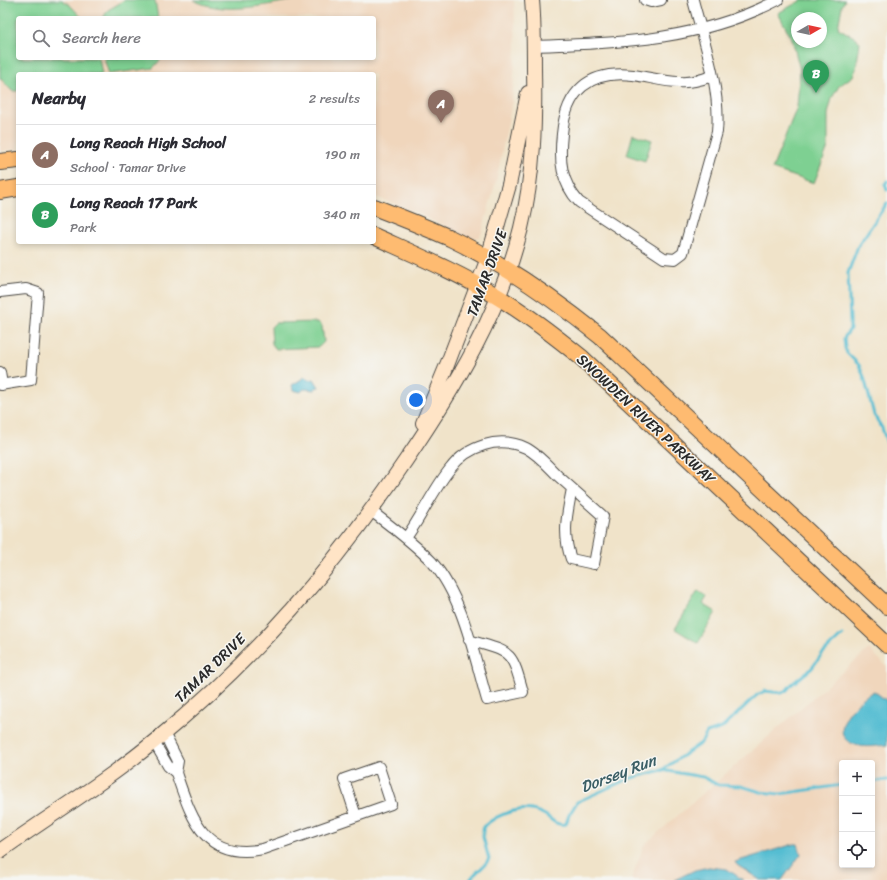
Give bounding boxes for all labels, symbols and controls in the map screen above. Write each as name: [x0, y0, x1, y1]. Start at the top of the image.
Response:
north arrow: [791, 12, 827, 48]
search box: [16, 16, 376, 60]
text: Search here: [62, 25, 141, 51]
icon: search: [30, 27, 52, 49]
pin: B: [803, 60, 829, 93]
text: Nearby: [32, 83, 86, 113]
text: 2 results: [309, 87, 360, 110]
pin: A: [428, 90, 454, 123]
text: Long Reach High School: [70, 130, 226, 156]
text: A: [41, 143, 49, 166]
text: 190 m: [325, 143, 360, 166]
text: School · Tamar Drive: [70, 156, 186, 179]
text: Long Reach 17 Park: [70, 190, 197, 216]
text: B: [41, 203, 49, 226]
text: 340 m: [323, 203, 360, 226]
text: Park: [70, 216, 97, 239]
street label: TAMAR DRIVE: [459, 224, 515, 321]
street label: SNOWDEN RIVER PARKWAY: [570, 347, 723, 492]
your location: [406, 390, 426, 410]
street label: TAMAR DRIVE: [168, 626, 253, 709]
water label: Dorsey Run: [576, 745, 663, 801]
map controls: [839, 760, 875, 868]
button: +: [839, 760, 875, 796]
button: −: [839, 796, 875, 832]
button: locate: [839, 832, 875, 868]

